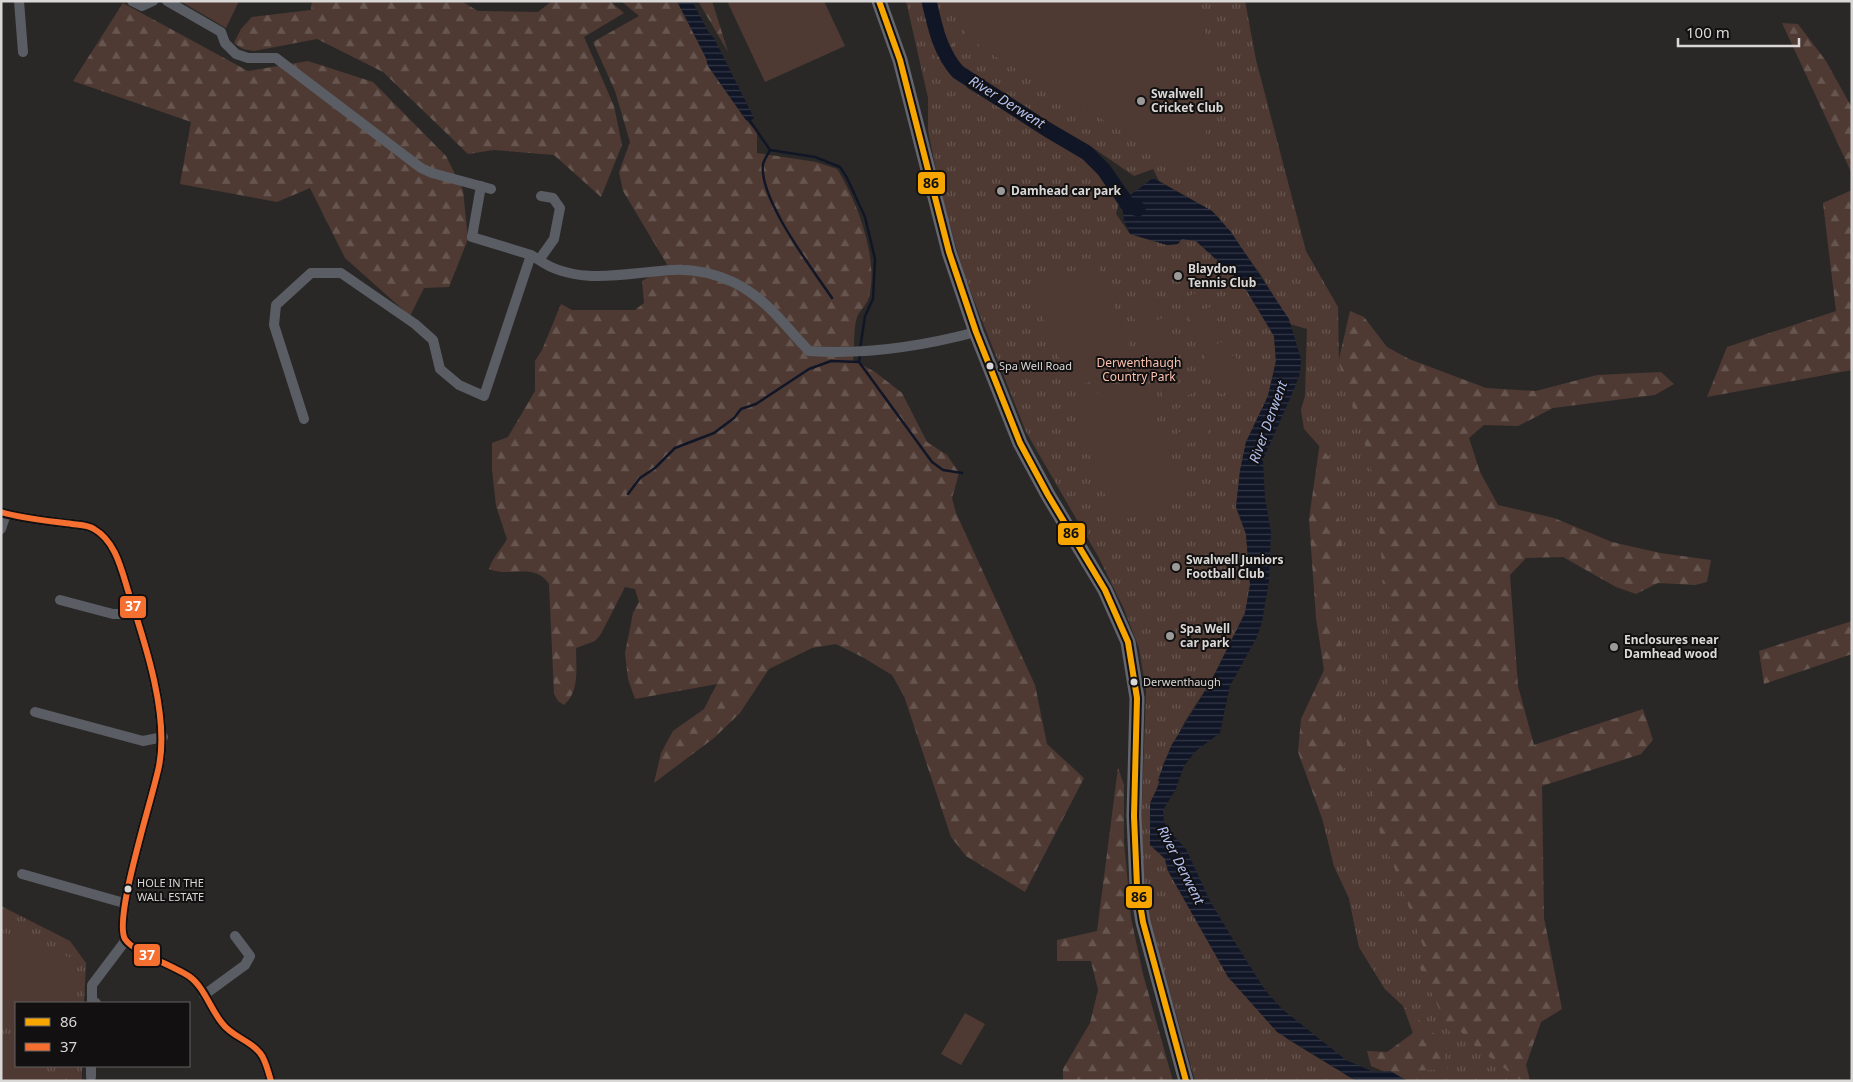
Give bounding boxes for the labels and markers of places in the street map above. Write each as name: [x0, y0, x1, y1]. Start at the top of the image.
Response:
place label: Swalwell Cricket Club: [1151, 85, 1224, 116]
marker: Swalwell Cricket Club: [1135, 95, 1147, 107]
place label: Damhead car park: [1011, 182, 1122, 199]
marker: Damhead car park: [995, 185, 1007, 197]
place label: Blaydon Tennis Club: [1188, 260, 1257, 291]
marker: Blaydon Tennis Club: [1172, 270, 1184, 282]
place label: Spa Well Road: [999, 358, 1072, 373]
marker: Spa Well Road: [985, 361, 995, 371]
place label: Swalwell Juniors Football Club: [1186, 551, 1283, 582]
marker: Swalwell Juniors Football Club: [1170, 561, 1182, 573]
place label: Spa Well car park: [1180, 620, 1230, 651]
marker: Spa Well car park: [1164, 630, 1176, 642]
place label: Enclosures near Damhead wood: [1624, 631, 1719, 662]
marker: Enclosures near Damhead wood: [1608, 641, 1620, 653]
place label: Derwenthaugh: [1143, 674, 1221, 689]
marker: Derwenthaugh: [1129, 677, 1139, 687]
place label: HOLE IN THE WALL ESTATE: [137, 875, 204, 904]
marker: HOLE IN THE WALL ESTATE: [123, 884, 133, 894]

